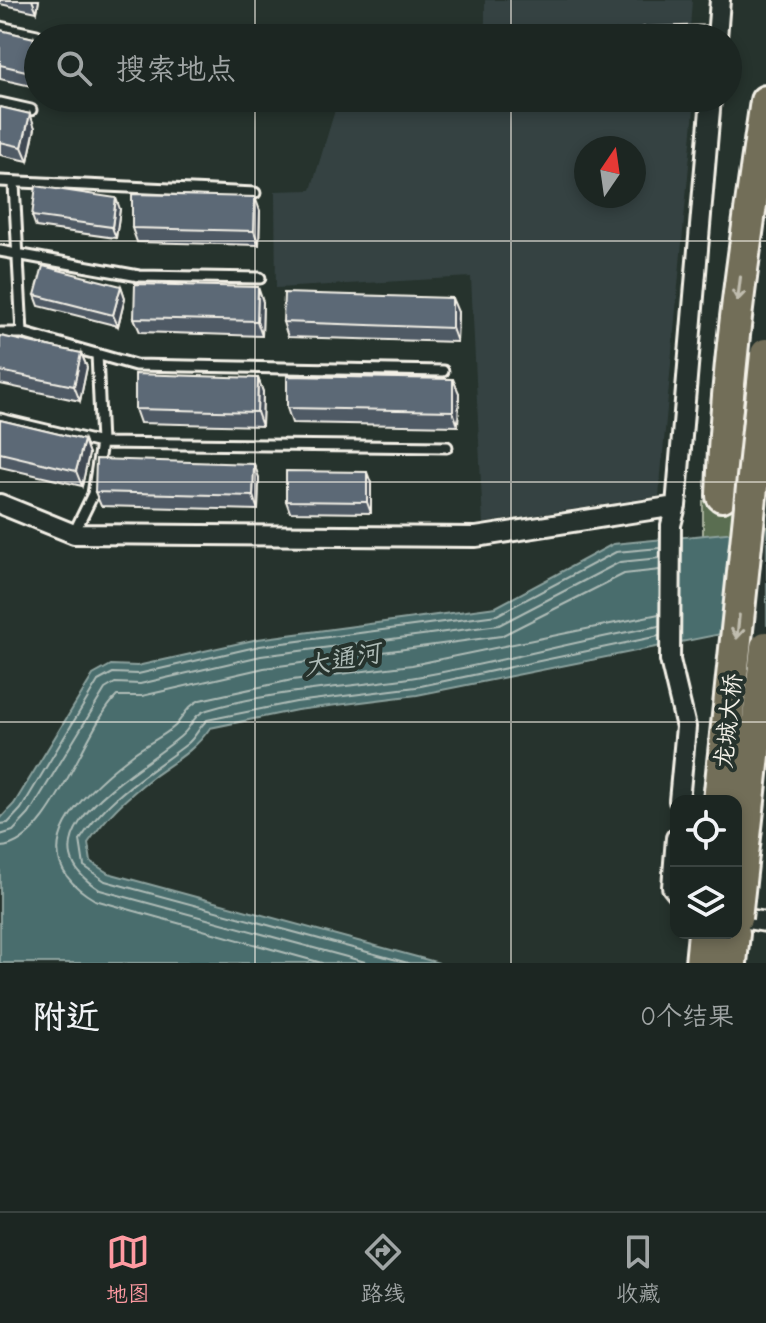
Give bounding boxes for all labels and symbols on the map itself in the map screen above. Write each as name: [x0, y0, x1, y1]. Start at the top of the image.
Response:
north arrow: [574, 136, 646, 208]
one-way arrow: [731, 276, 746, 301]
one-way arrow: [730, 613, 745, 639]
water label: 大通河: [301, 637, 387, 682]
street label: 龙城大桥: [709, 672, 747, 770]

